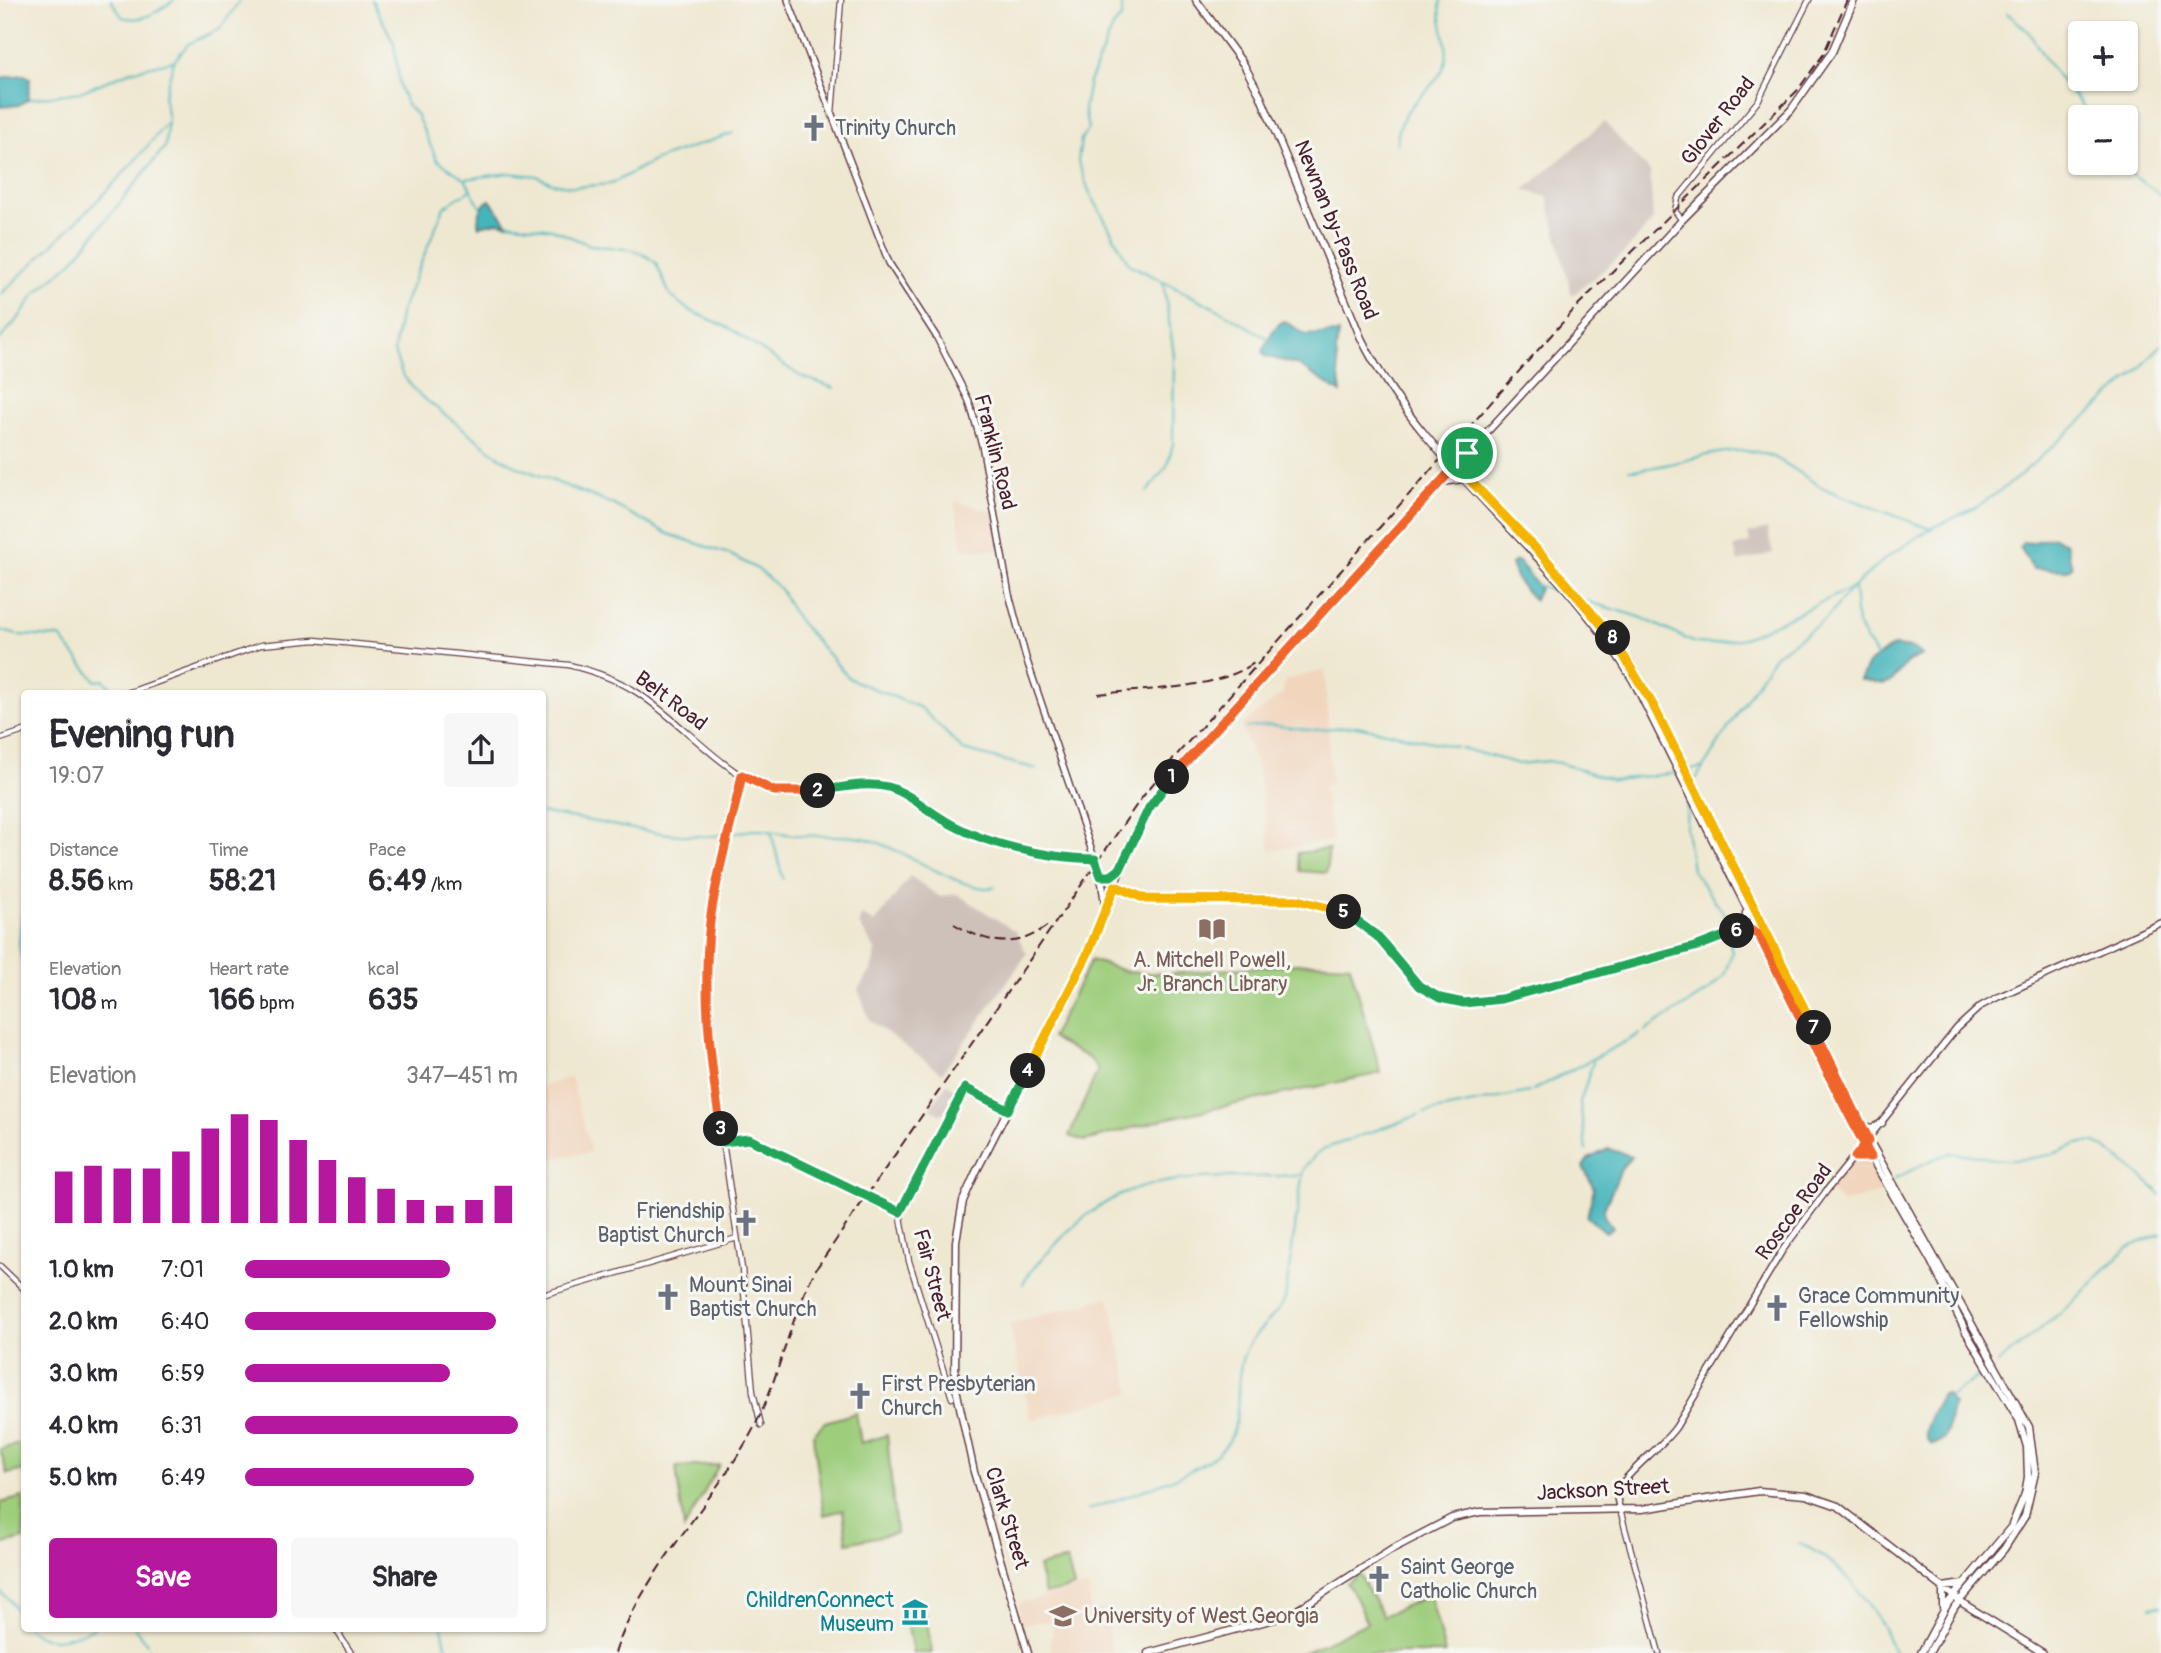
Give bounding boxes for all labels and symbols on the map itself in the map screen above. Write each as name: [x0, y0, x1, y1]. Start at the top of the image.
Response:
street label: Glover Road: [1675, 71, 1761, 171]
church icon: Trinity Church: [799, 113, 829, 143]
place label: Trinity Church: [835, 115, 956, 142]
street label: Newnan by-Pass Road: [1288, 136, 1384, 324]
street label: Franklin Road: [968, 391, 1022, 513]
pin: [1437, 423, 1497, 483]
pin: 8: [1596, 620, 1630, 656]
street label: Belt Road: [629, 665, 713, 737]
pin: 1: [1154, 760, 1190, 794]
pin: 2: [800, 774, 836, 808]
pin: 5: [1326, 894, 1362, 930]
library icon: A. Mitchell Powell, Jr. Branch Library: [1197, 914, 1227, 944]
pin: 6: [1720, 914, 1754, 948]
place label: A. Mitchell Powell, Jr. Branch Library: [1133, 947, 1291, 998]
pin: 7: [1797, 1010, 1832, 1046]
pin: 4: [1010, 1054, 1046, 1088]
pin: 3: [704, 1112, 738, 1146]
street label: Roscoe Road: [1750, 1158, 1838, 1266]
place label: Friendship Baptist Church: [597, 1198, 725, 1249]
church icon: Friendship Baptist Church: [731, 1208, 761, 1238]
street label: Fair Street: [907, 1226, 957, 1324]
place label: Mount Sinai Baptist Church: [689, 1272, 817, 1323]
church icon: Mount Sinai Baptist Church: [653, 1282, 683, 1312]
place label: Grace Community Fellowship: [1798, 1283, 1959, 1334]
church icon: Grace Community Fellowship: [1762, 1293, 1792, 1323]
place label: First Presbyterian Church: [881, 1371, 1036, 1422]
church icon: First Presbyterian Church: [845, 1381, 875, 1411]
street label: Clark Street: [979, 1464, 1035, 1573]
street label: Jackson Street: [1536, 1473, 1671, 1507]
place label: Saint George Catholic Church: [1400, 1554, 1537, 1605]
church icon: Saint George Catholic Church: [1364, 1564, 1394, 1594]
place label: ChildrenConnect Museum: [746, 1587, 895, 1638]
museum icon: ChildrenConnect Museum: [900, 1597, 930, 1627]
school or university icon: University of West Georgia: [1048, 1601, 1078, 1631]
place label: University of West Georgia: [1084, 1603, 1319, 1630]

